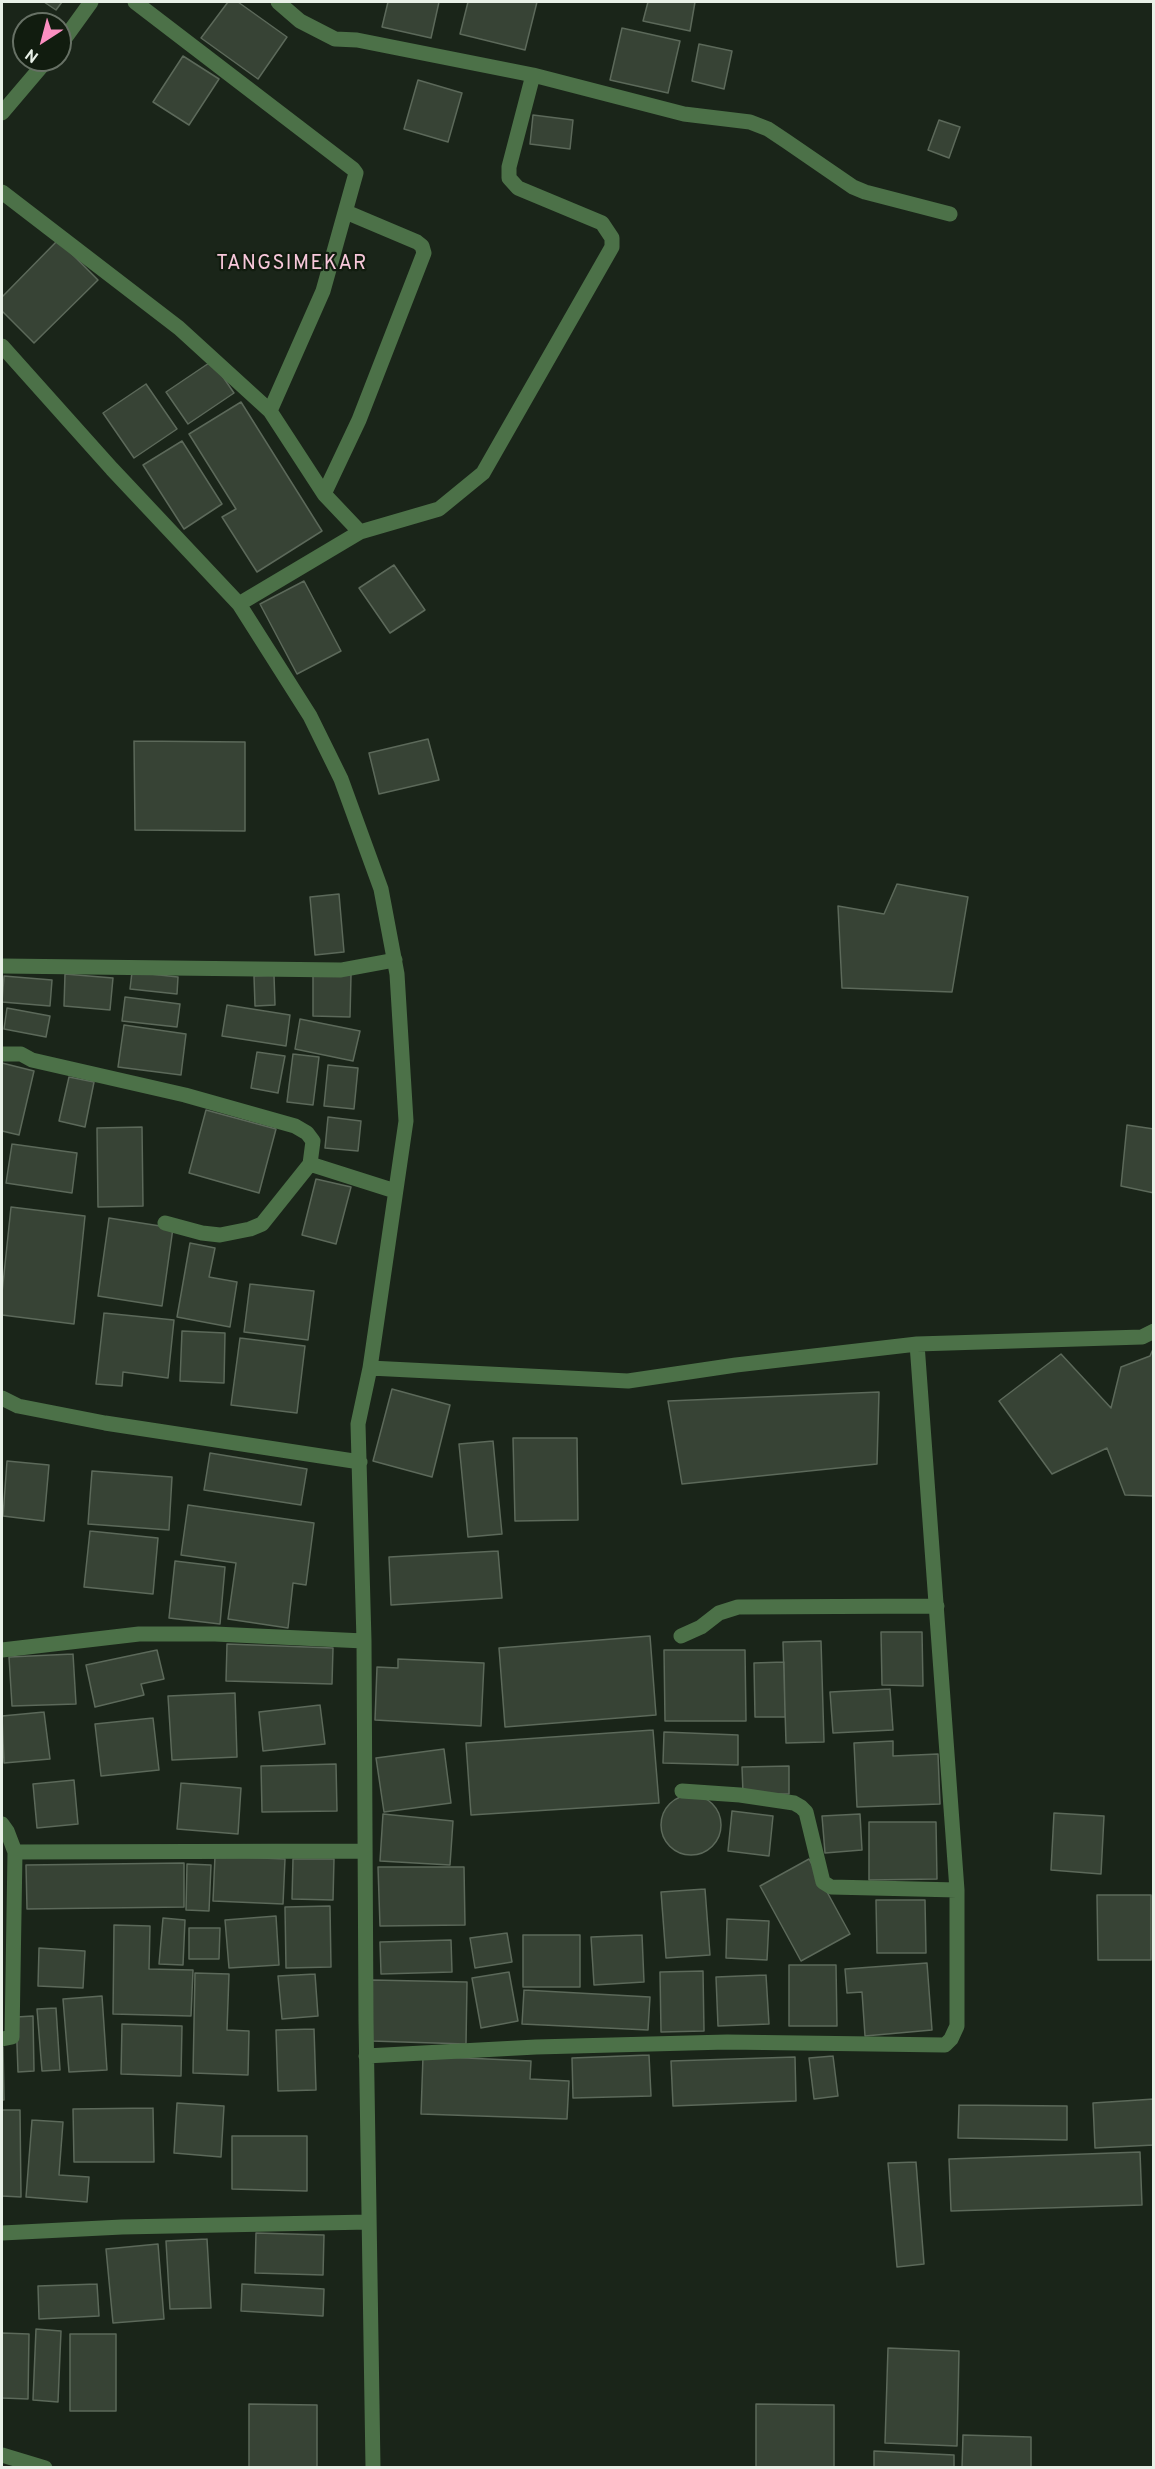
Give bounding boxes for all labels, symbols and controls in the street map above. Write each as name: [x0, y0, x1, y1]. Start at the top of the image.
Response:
north arrow: [12, 12, 72, 72]
text: N: [22, 43, 43, 66]
district label: TANGSIMEKAR: [216, 253, 368, 277]

